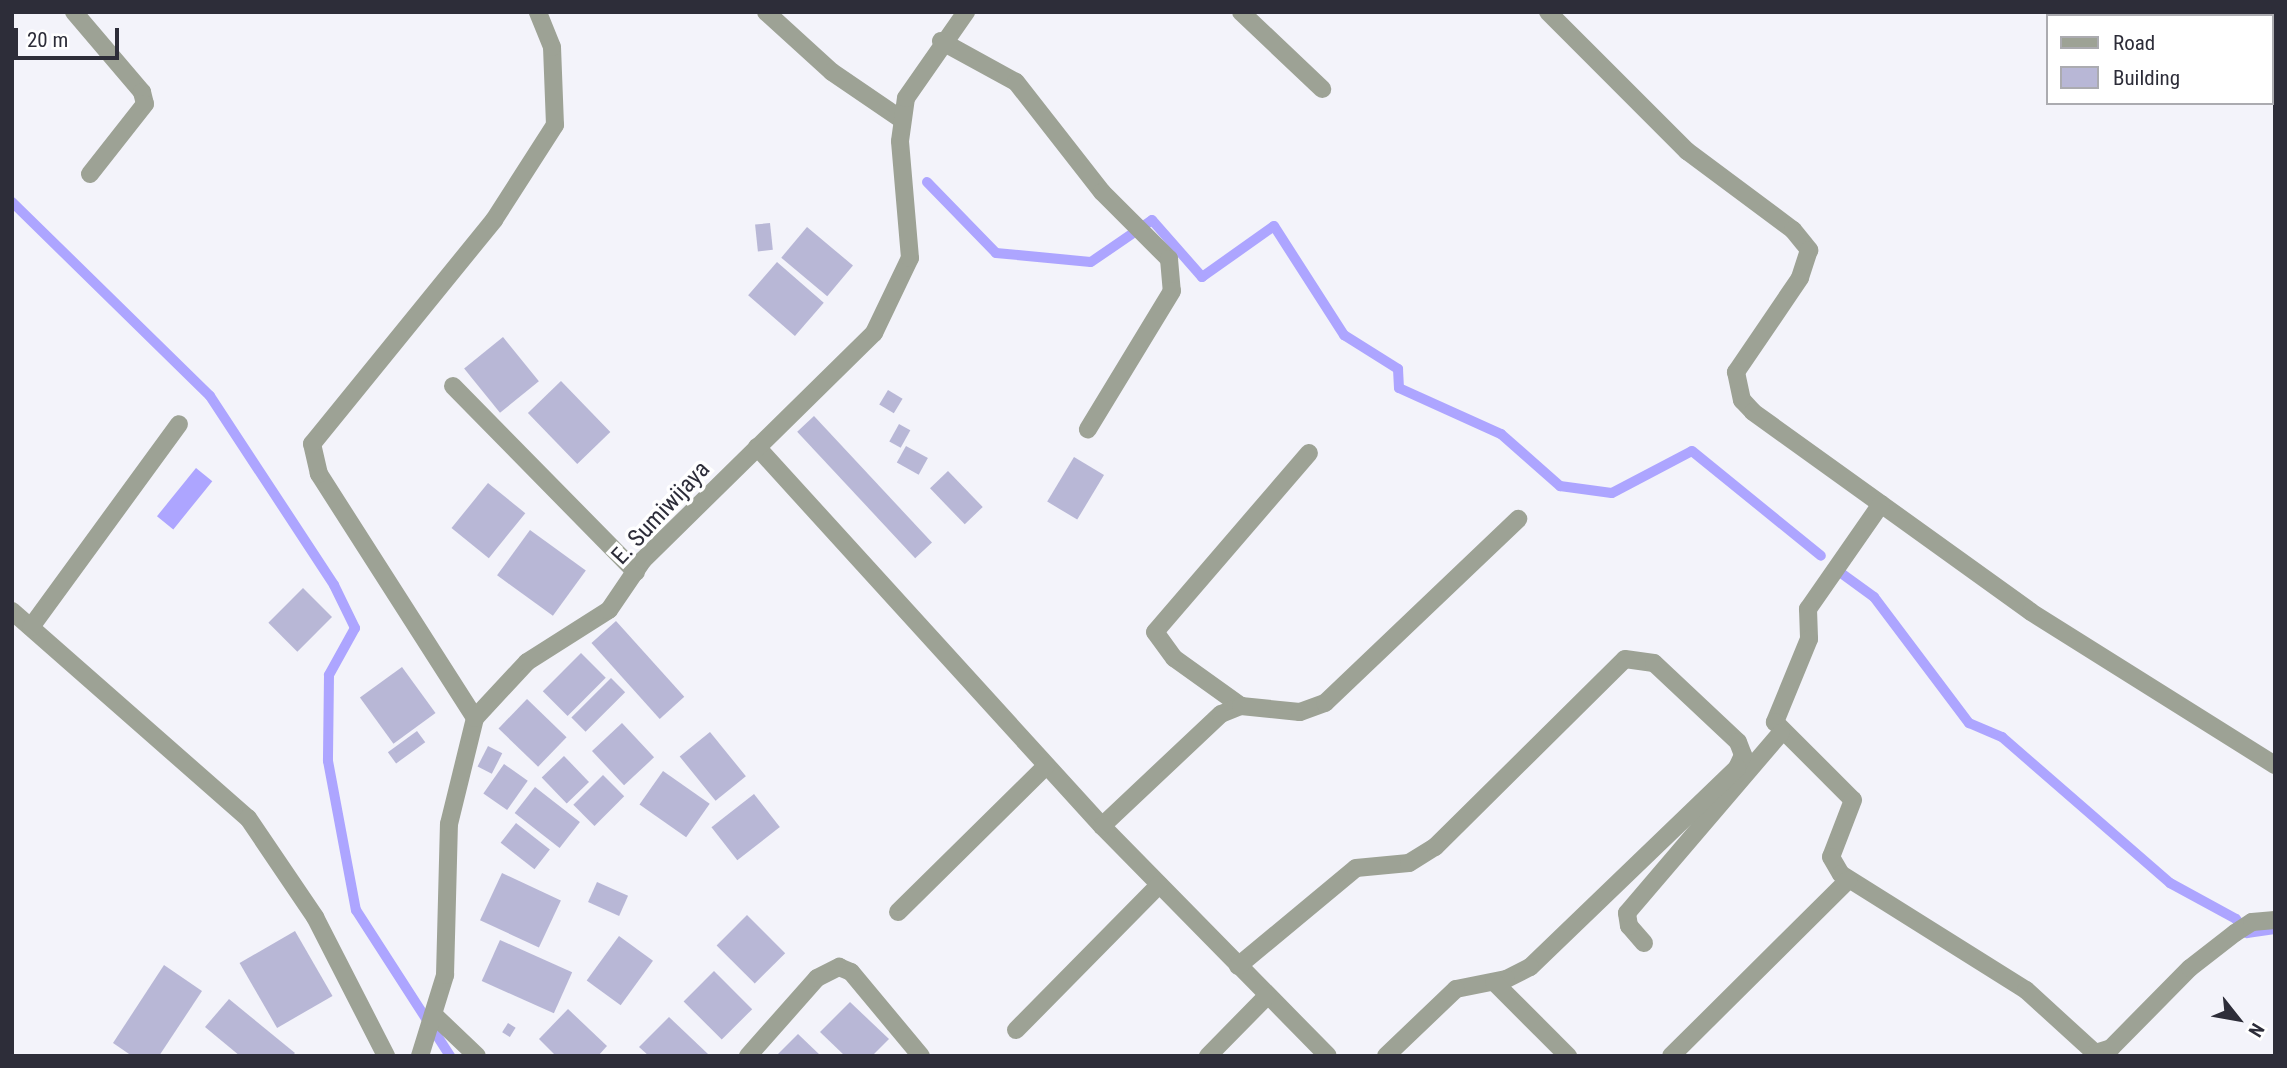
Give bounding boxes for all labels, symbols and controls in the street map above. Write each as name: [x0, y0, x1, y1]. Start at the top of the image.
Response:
scale bar: [18, 14, 122, 58]
legend: [2046, 14, 2273, 105]
text: 20 m: [27, 28, 68, 52]
text: Road: [2113, 31, 2155, 55]
text: Building: [2113, 66, 2180, 90]
street label: E. Sumiwijaya: [606, 455, 716, 571]
north arrow: [2203, 984, 2273, 1054]
text: N: [2244, 1019, 2269, 1041]

